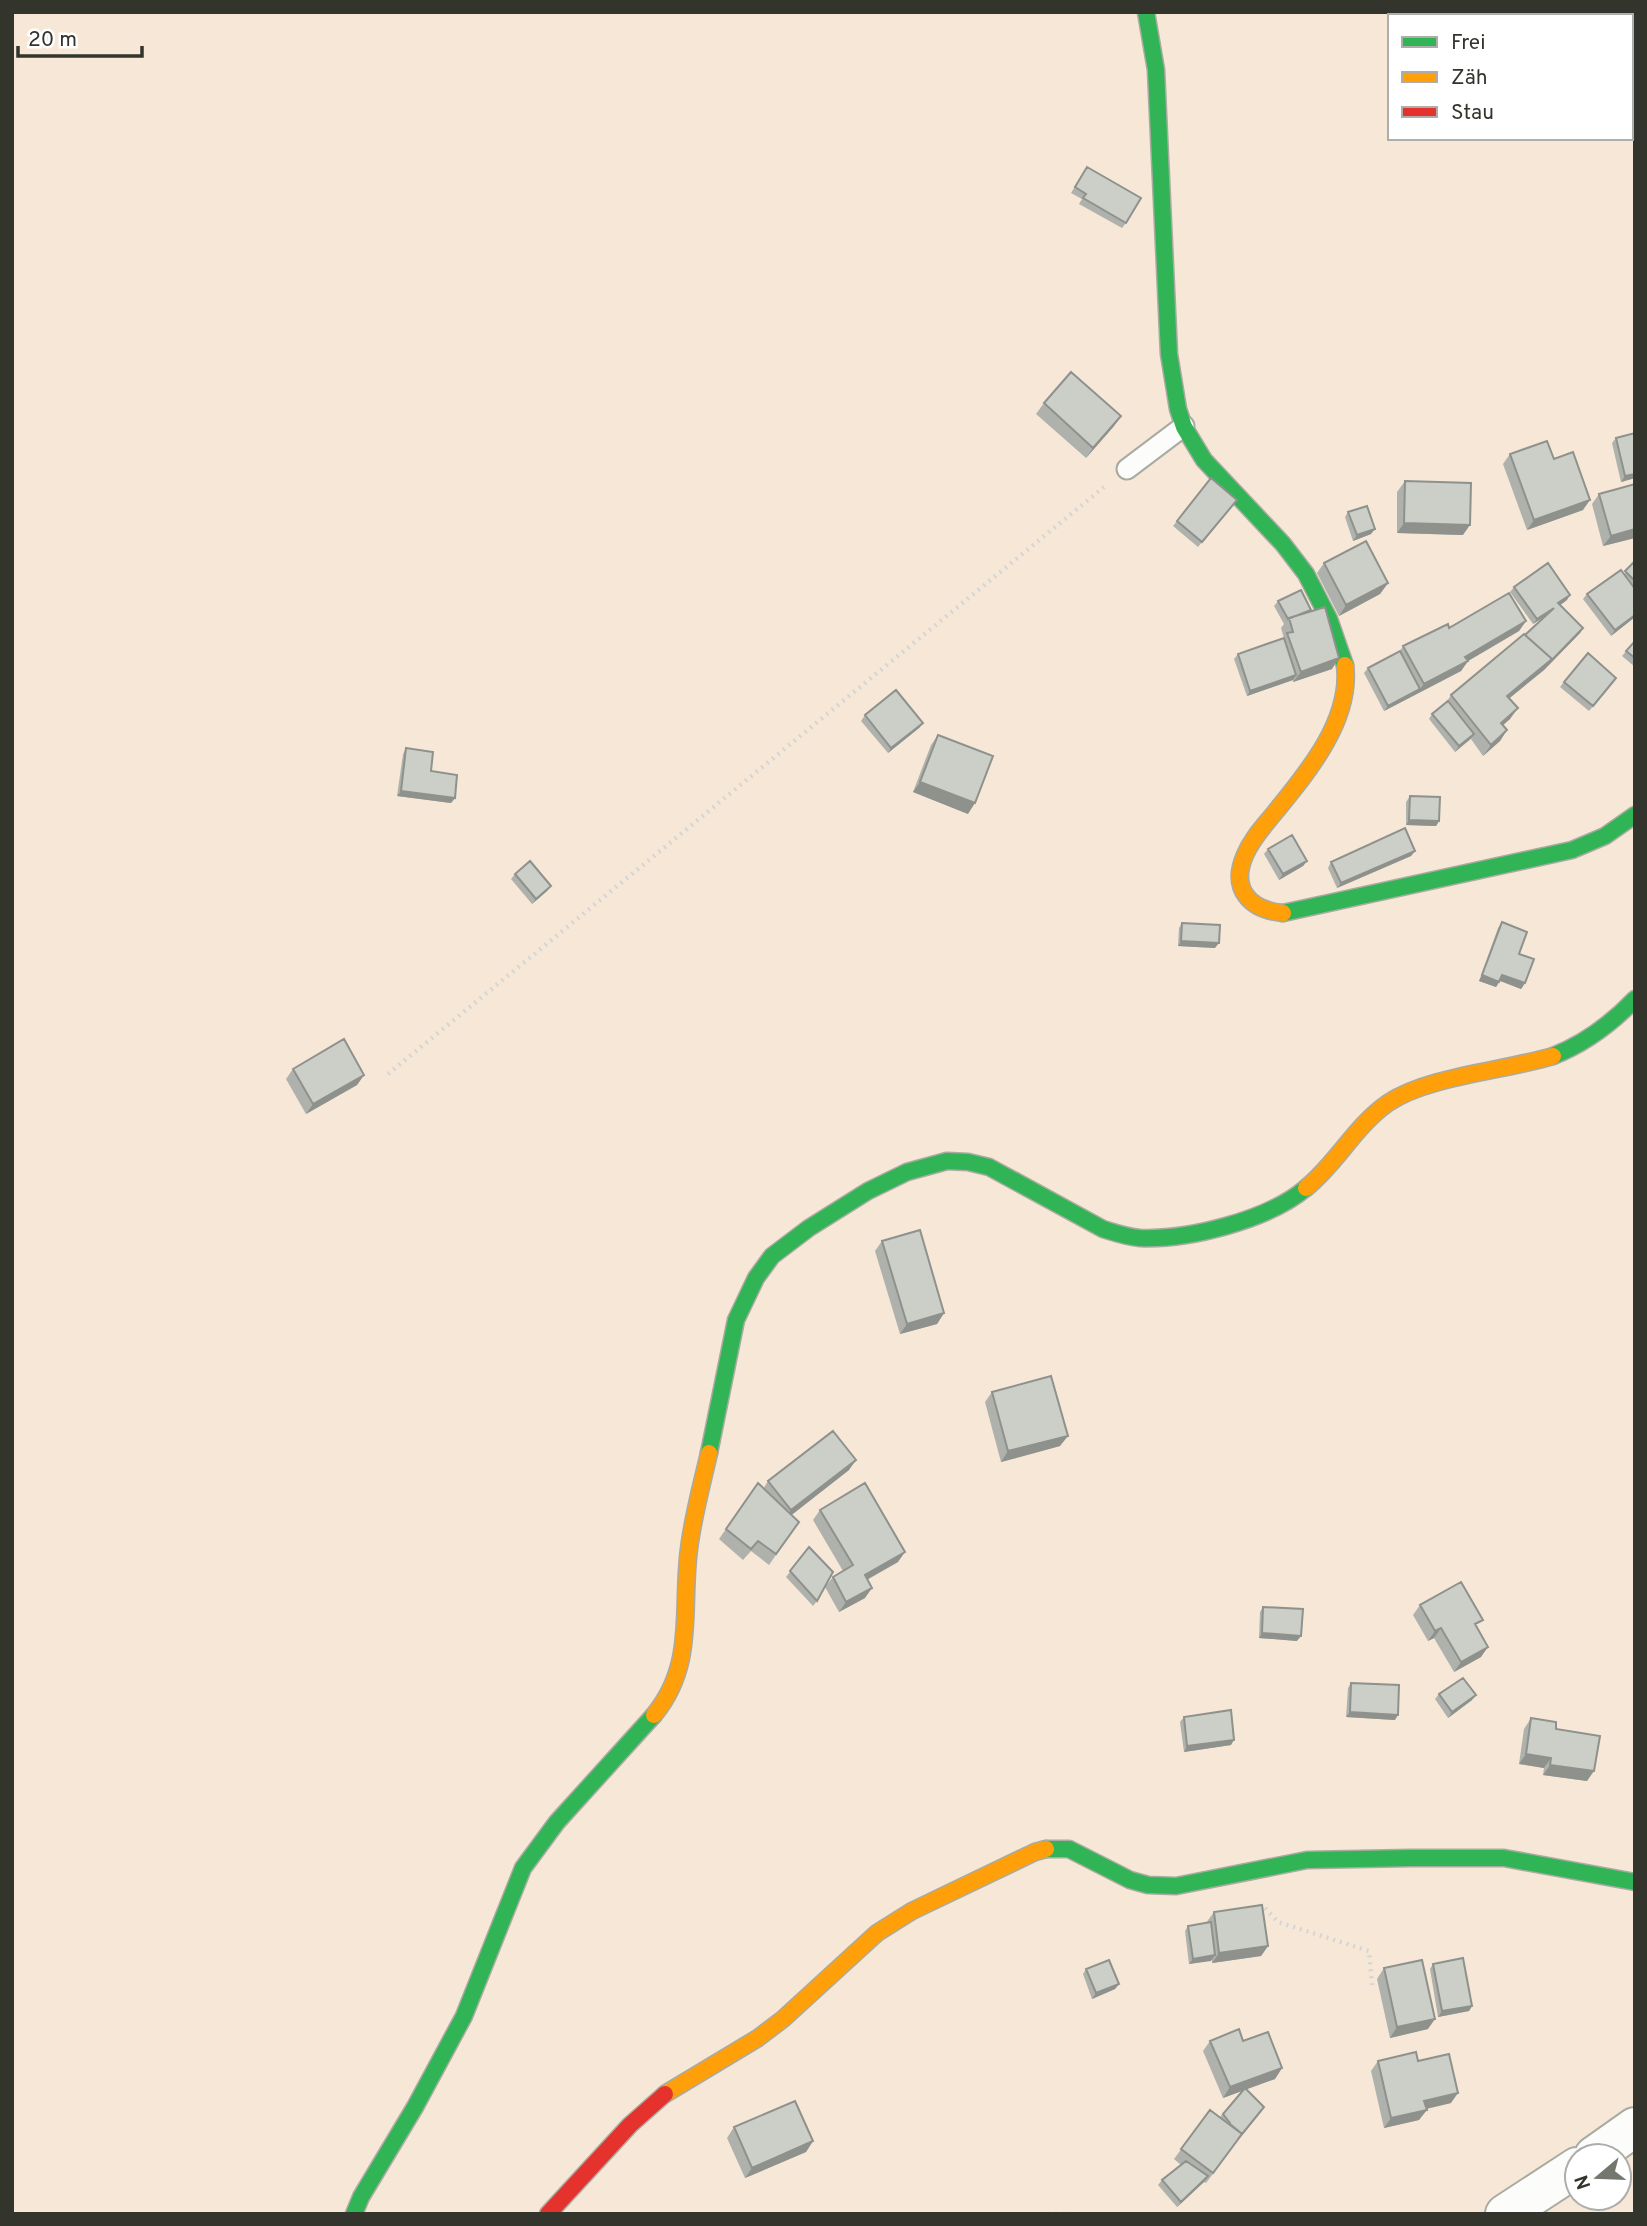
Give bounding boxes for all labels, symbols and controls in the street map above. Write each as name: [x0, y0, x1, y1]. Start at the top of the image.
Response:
scale bar: [18, 14, 142, 58]
legend: [1388, 14, 1633, 140]
text: 20 m: [28, 27, 77, 54]
text: Frei: [1451, 30, 1486, 57]
text: Zäh: [1451, 65, 1488, 92]
text: Stau: [1451, 100, 1494, 127]
north arrow: [1563, 2142, 1633, 2212]
text: N: [1570, 2172, 1597, 2192]

